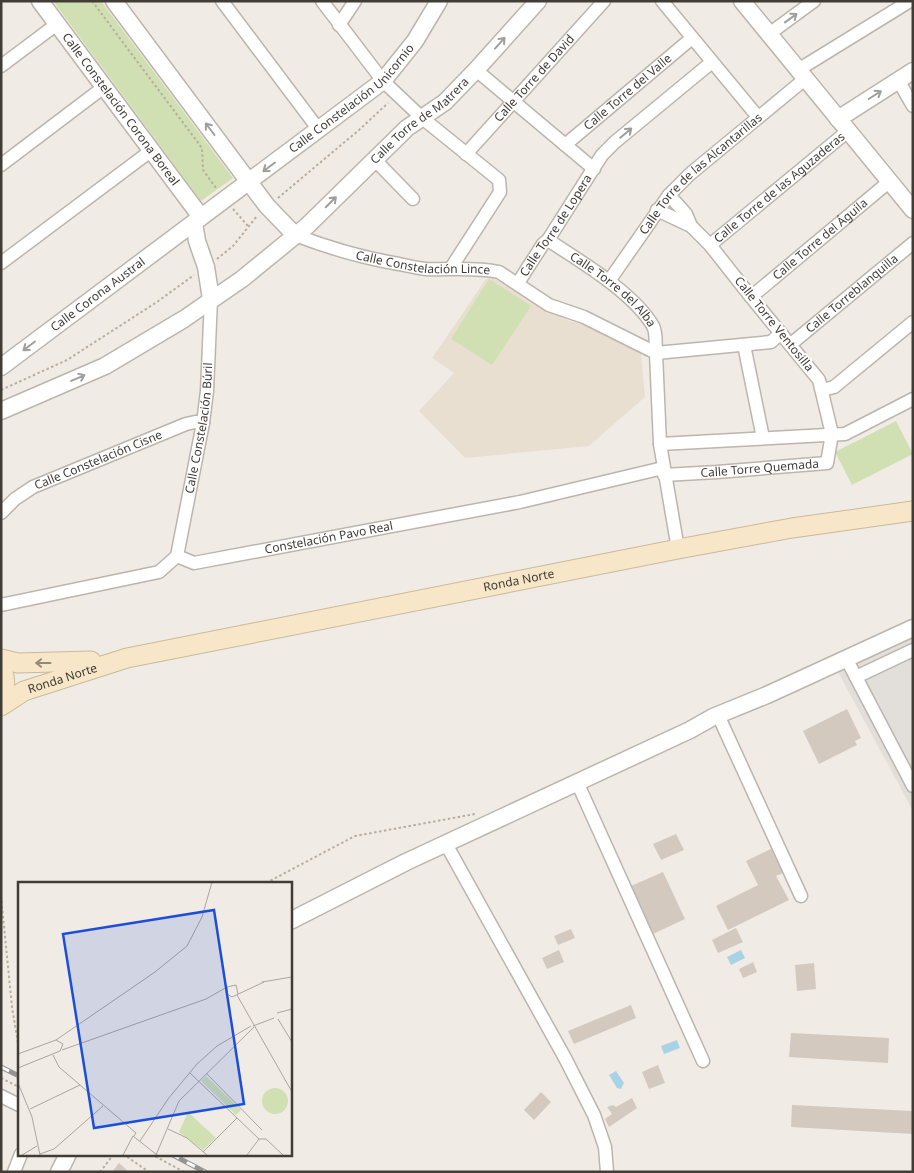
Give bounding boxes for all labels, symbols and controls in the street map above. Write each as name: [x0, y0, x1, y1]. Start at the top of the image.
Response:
one-way arrow: [784, 12, 797, 23]
street label: Calle Constelación Corona Boreal: [58, 29, 184, 189]
street label: Calle Torre de David: [490, 30, 578, 125]
one-way arrow: [494, 37, 506, 50]
street label: Calle Constelación Unicornio: [285, 40, 418, 157]
street label: Calle Torre del Valle: [580, 50, 675, 134]
street label: Calle Torre de Matrera: [366, 73, 472, 167]
one-way arrow: [868, 89, 882, 99]
street label: Calle Torre de las Alcantarillas: [635, 109, 766, 238]
one-way arrow: [205, 122, 215, 136]
one-way arrow: [619, 127, 632, 138]
street label: Calle Torre de las Aguzaderas: [710, 128, 848, 247]
one-way arrow: [263, 162, 276, 173]
street label: Calle Torre de Lopera: [515, 171, 596, 280]
street label: Calle Torre del Águila: [769, 194, 871, 284]
one-way arrow: [325, 196, 337, 208]
street label: Calle Constelación Lince: [354, 246, 491, 278]
street label: Calle Torre del Alba: [567, 248, 660, 330]
street label: Calle Torreblanquilla: [802, 250, 901, 337]
street label: Calle Corona Austral: [47, 253, 148, 335]
street label: Calle Torre Ventosilla: [731, 273, 818, 375]
one-way arrow: [22, 341, 36, 351]
street label: Calle Constelación Búril: [180, 362, 216, 495]
one-way arrow: [70, 372, 85, 382]
street label: Calle Constelación Cisne: [32, 426, 165, 494]
street label: Calle Torre Quemada: [700, 455, 820, 481]
street label: Constelación Pavo Real: [263, 517, 394, 558]
street label: Ronda Norte: [482, 565, 556, 595]
one-way arrow: [35, 658, 52, 668]
street label: Ronda Norte: [26, 659, 99, 697]
inset map: [18, 882, 291, 1156]

